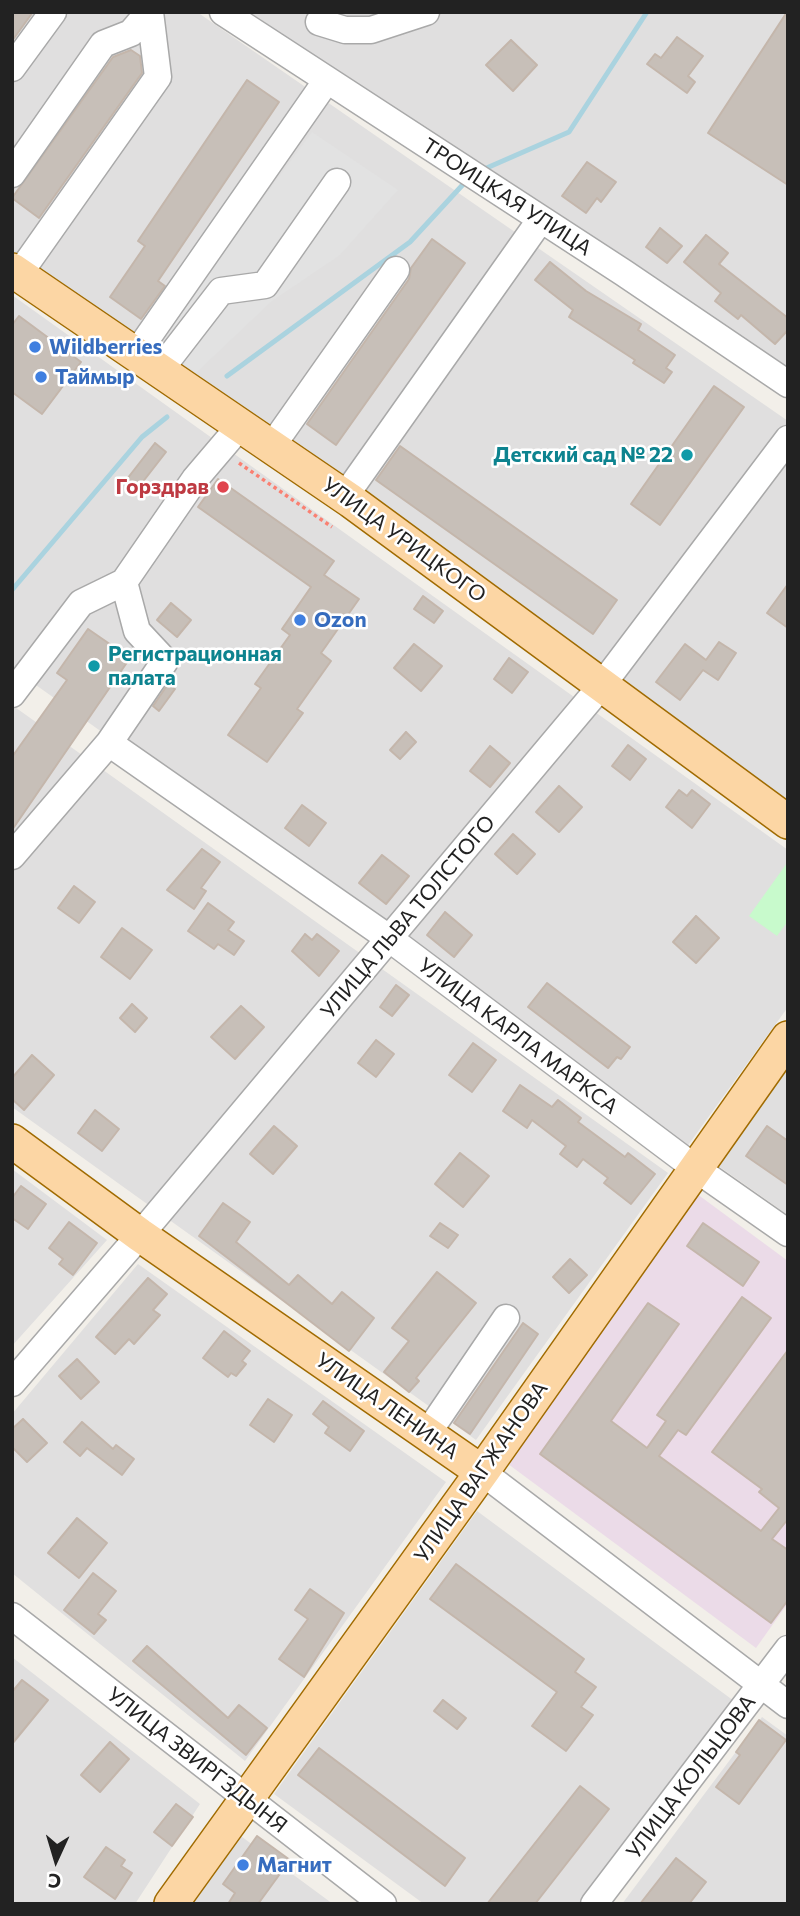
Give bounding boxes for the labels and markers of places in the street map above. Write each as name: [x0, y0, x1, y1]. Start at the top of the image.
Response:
place label: Wildberries: [49, 334, 162, 360]
marker: Wildberries: [27, 339, 43, 355]
place label: Таймыр: [55, 364, 135, 390]
marker: Таймыр: [33, 369, 49, 385]
place label: Детский сад № 22: [493, 442, 673, 468]
marker: Детский сад № 22: [679, 447, 695, 463]
place label: Горздрав: [116, 474, 209, 500]
marker: Горздрав: [215, 479, 231, 495]
place label: Ozon: [314, 607, 367, 633]
marker: Ozon: [292, 612, 308, 628]
place label: Регистрационная палата: [108, 641, 282, 691]
marker: Регистрационная палата: [86, 658, 102, 674]
place label: Магнит: [257, 1852, 332, 1878]
marker: Магнит: [235, 1857, 251, 1873]

